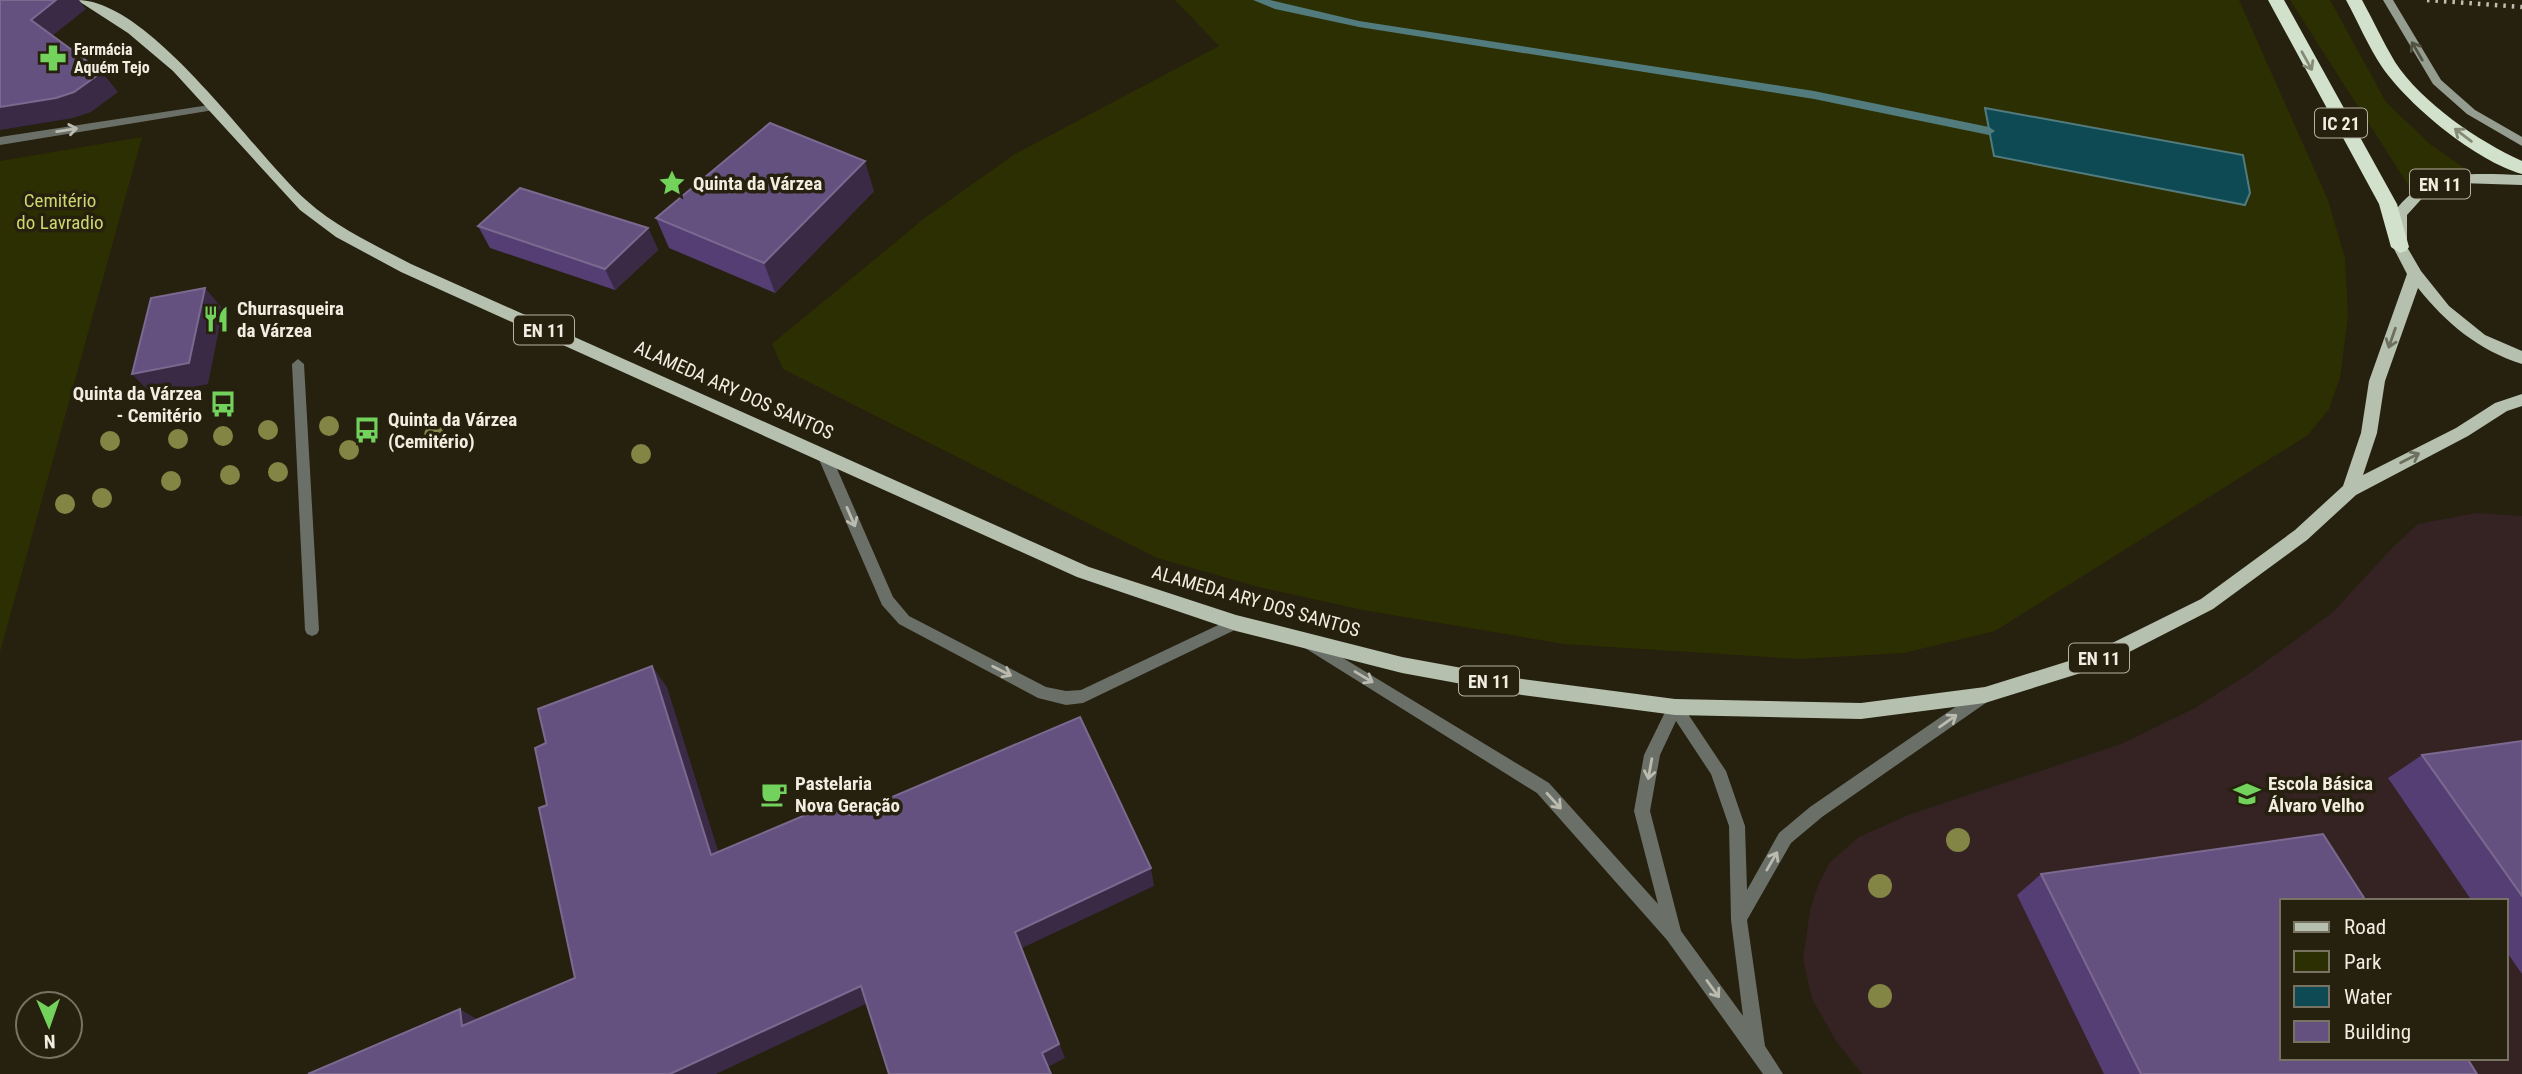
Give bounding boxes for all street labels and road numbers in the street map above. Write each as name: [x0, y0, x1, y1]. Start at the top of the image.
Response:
road number: IC 21: [2315, 109, 2367, 138]
road number: EN 11: [2410, 169, 2470, 198]
road number: EN 11: [514, 316, 574, 344]
street label: ALAMEDA ARY DOS SANTOS: [631, 336, 837, 444]
street label: ALAMEDA ARY DOS SANTOS: [1149, 560, 1363, 642]
road number: EN 11: [2069, 644, 2129, 672]
road number: EN 11: [1459, 666, 1519, 696]

